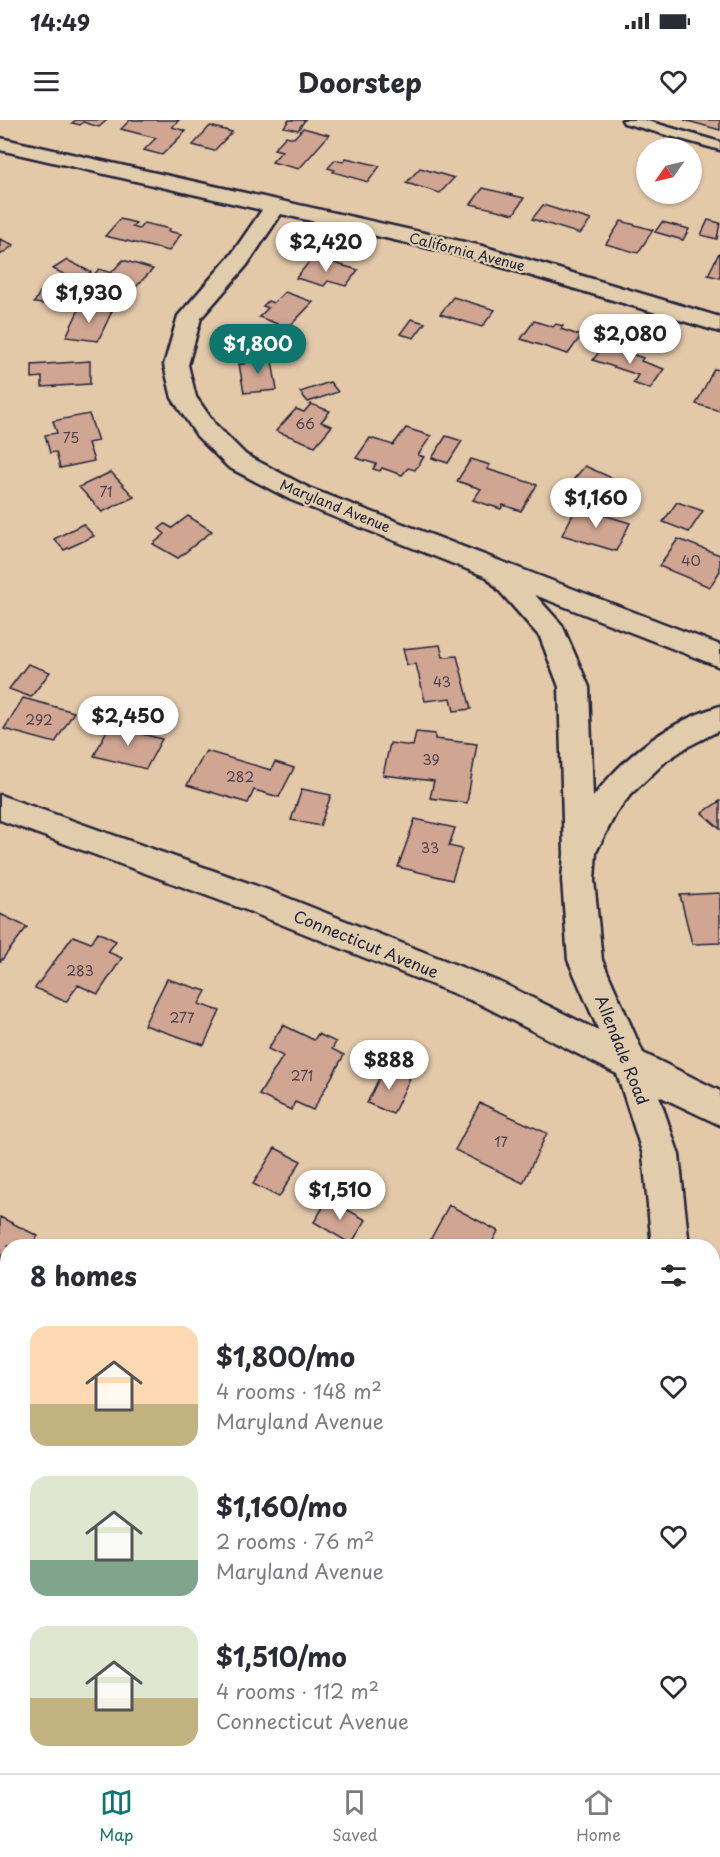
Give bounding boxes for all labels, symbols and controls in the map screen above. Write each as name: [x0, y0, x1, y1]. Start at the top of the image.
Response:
text: 14:49: [30, 5, 90, 38]
text: Doorstep: [298, 61, 422, 102]
icon: menu: [30, 65, 63, 98]
icon: heart: [657, 65, 690, 98]
north arrow: [636, 138, 702, 204]
map controls: [636, 138, 702, 204]
pin: $2,420: [277, 222, 375, 273]
text: $2,420: [290, 226, 362, 256]
street label: California Avenue: [407, 227, 528, 276]
pin: $1,930: [40, 273, 138, 324]
text: $1,930: [56, 277, 122, 307]
pin: $2,080: [581, 314, 679, 365]
text: $2,080: [593, 318, 667, 348]
pin: $1,800: [209, 324, 307, 375]
text: $1,800: [223, 328, 293, 358]
house number: 66: [295, 413, 315, 434]
house number: 75: [63, 427, 79, 448]
street label: Maryland Avenue: [277, 474, 394, 537]
pin: $1,160: [547, 478, 645, 529]
house number: 71: [99, 481, 113, 502]
text: $1,160: [564, 482, 628, 512]
house number: 40: [681, 550, 701, 571]
house number: 43: [433, 671, 451, 692]
pin: $2,450: [79, 696, 177, 747]
text: $2,450: [92, 700, 164, 730]
house number: 292: [25, 709, 53, 730]
house number: 39: [422, 749, 440, 770]
house number: 282: [226, 766, 254, 787]
house number: 33: [421, 837, 439, 858]
street label: Connecticut Avenue: [290, 903, 443, 983]
house number: 283: [66, 960, 94, 981]
street label: Allendale Road: [590, 991, 656, 1108]
house number: 277: [170, 1007, 195, 1028]
pin: $888: [353, 1040, 425, 1091]
text: $888: [364, 1044, 414, 1074]
house number: 271: [291, 1065, 313, 1086]
house number: 17: [494, 1131, 508, 1152]
pin: $1,510: [291, 1170, 389, 1221]
text: $1,510: [309, 1174, 372, 1204]
text: 8 homes: [30, 1256, 137, 1295]
icon: filters: [657, 1259, 690, 1292]
text: $1,800/mo: [216, 1337, 355, 1376]
icon: home: [78, 1350, 150, 1422]
icon: heart: [657, 1370, 690, 1403]
text: 4 rooms · 148 m²: [216, 1376, 382, 1406]
text: Maryland Avenue: [216, 1406, 384, 1436]
text: $1,160/mo: [216, 1487, 347, 1526]
icon: home: [78, 1500, 150, 1572]
icon: heart: [657, 1520, 690, 1553]
text: 2 rooms · 76 m²: [216, 1526, 374, 1556]
text: Maryland Avenue: [216, 1556, 384, 1586]
text: $1,510/mo: [216, 1637, 347, 1676]
icon: home: [78, 1650, 150, 1722]
icon: heart: [657, 1670, 690, 1703]
text: 4 rooms · 112 m²: [216, 1676, 379, 1706]
text: Connecticut Avenue: [216, 1706, 409, 1736]
tab: Map: [99, 1786, 134, 1846]
tab: Saved: [332, 1786, 378, 1846]
tab: Home: [576, 1786, 621, 1846]

